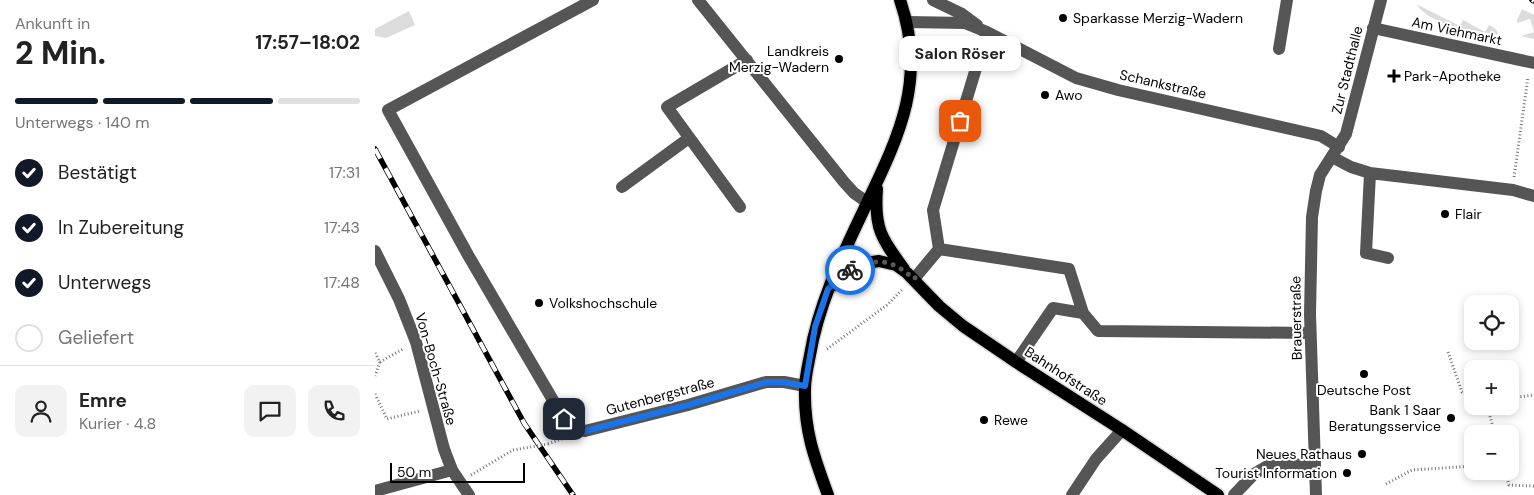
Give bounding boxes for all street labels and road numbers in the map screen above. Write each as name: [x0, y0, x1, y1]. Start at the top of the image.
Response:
street label: Am Viehmarkt: [1410, 13, 1504, 49]
street label: Zur Stadthalle: [1327, 24, 1367, 116]
street label: Schankstraße: [1118, 65, 1208, 103]
street label: Brauerstraße: [1286, 276, 1306, 360]
street label: Von-Boch-Straße: [411, 311, 461, 427]
street label: Bahnhofstraße: [1021, 343, 1111, 409]
street label: Gutenbergstraße: [604, 373, 716, 419]

